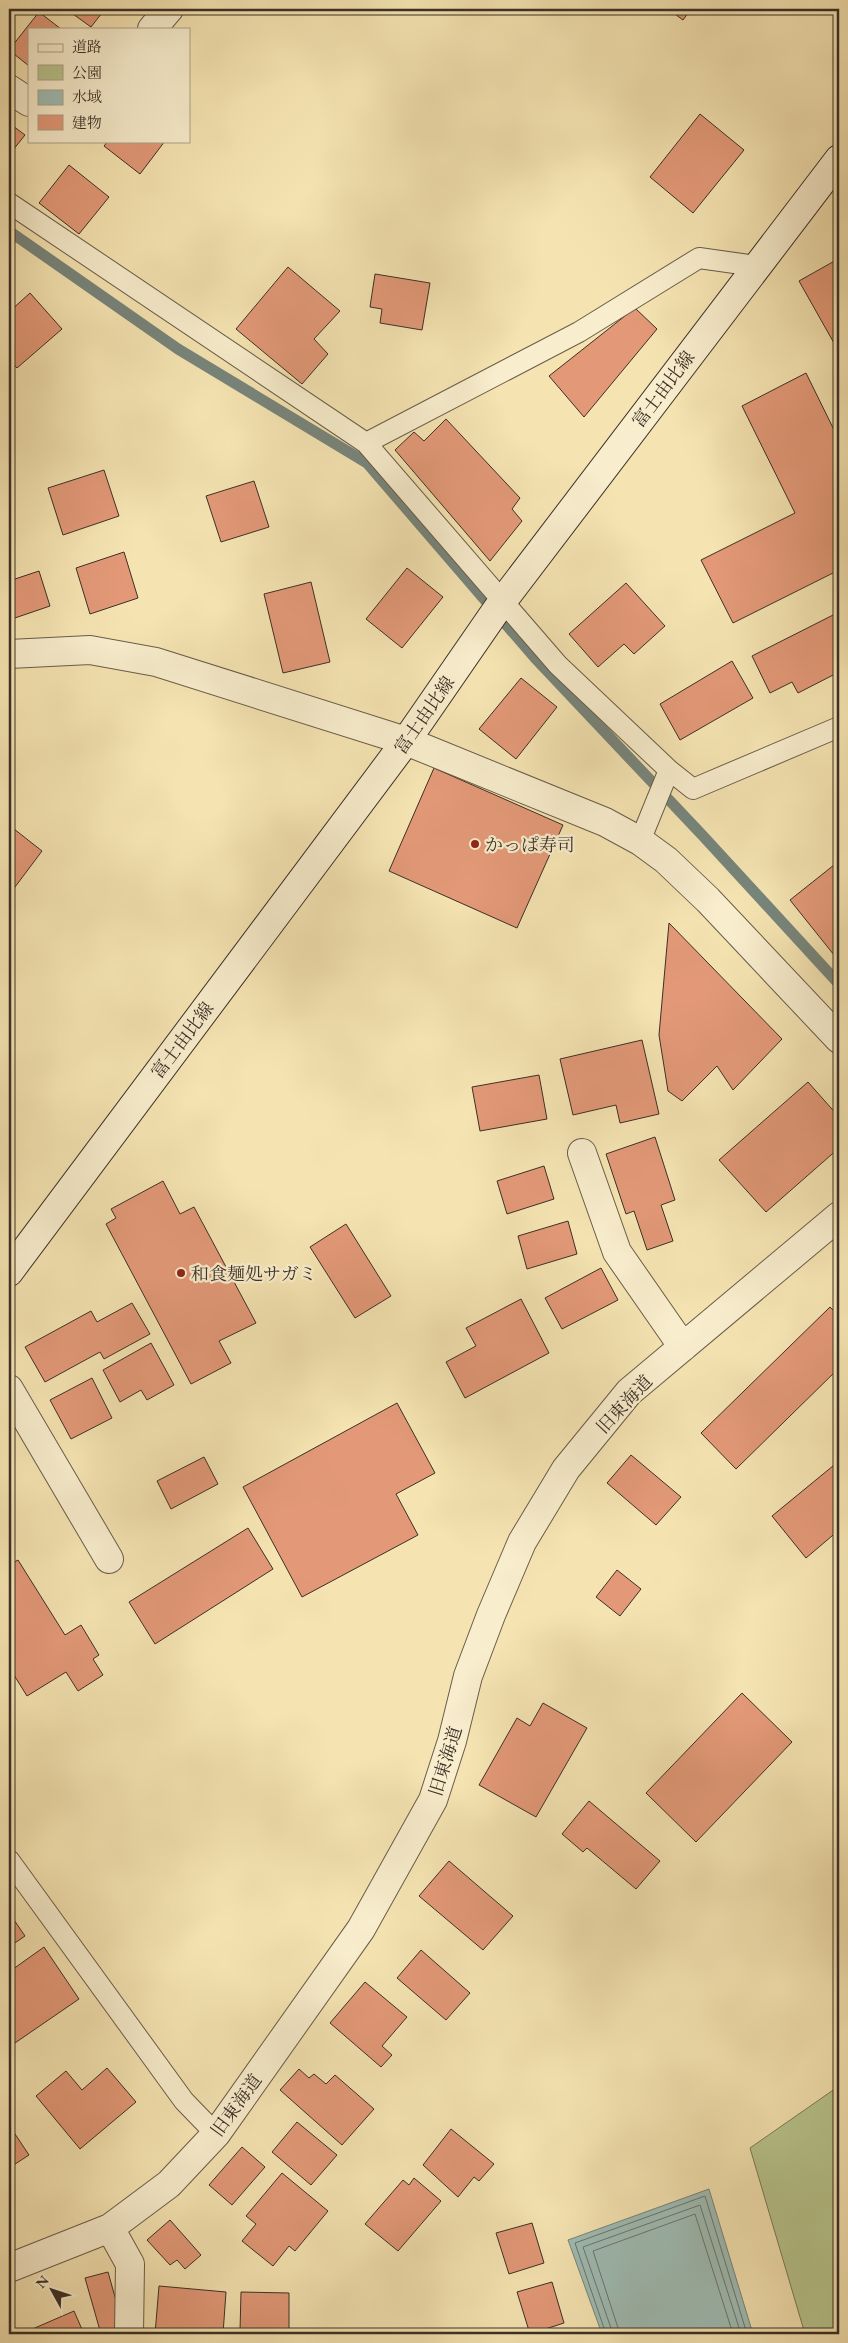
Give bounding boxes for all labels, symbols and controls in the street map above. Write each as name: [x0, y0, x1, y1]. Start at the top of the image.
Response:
legend: [28, 28, 190, 142]
text: 道路: [72, 37, 102, 56]
text: 公園: [72, 63, 102, 82]
text: 水域: [72, 87, 102, 106]
text: 建物: [72, 113, 102, 132]
street label: 富士由比線: [627, 346, 699, 432]
street label: 富士由比線: [389, 672, 459, 758]
place label: かっぱ寿司: [485, 833, 575, 856]
marker: かっぱ寿司: [469, 838, 481, 850]
street label: 富士由比線: [146, 997, 218, 1083]
place label: 和食麺処サガミ: [191, 1262, 317, 1285]
marker: 和食麺処サガミ: [175, 1267, 187, 1279]
street label: 旧東海道: [591, 1370, 657, 1438]
street label: 旧東海道: [423, 1723, 467, 1799]
street label: 旧東海道: [206, 2069, 266, 2141]
north arrow: [28, 2266, 78, 2316]
text: N: [32, 2271, 53, 2292]

